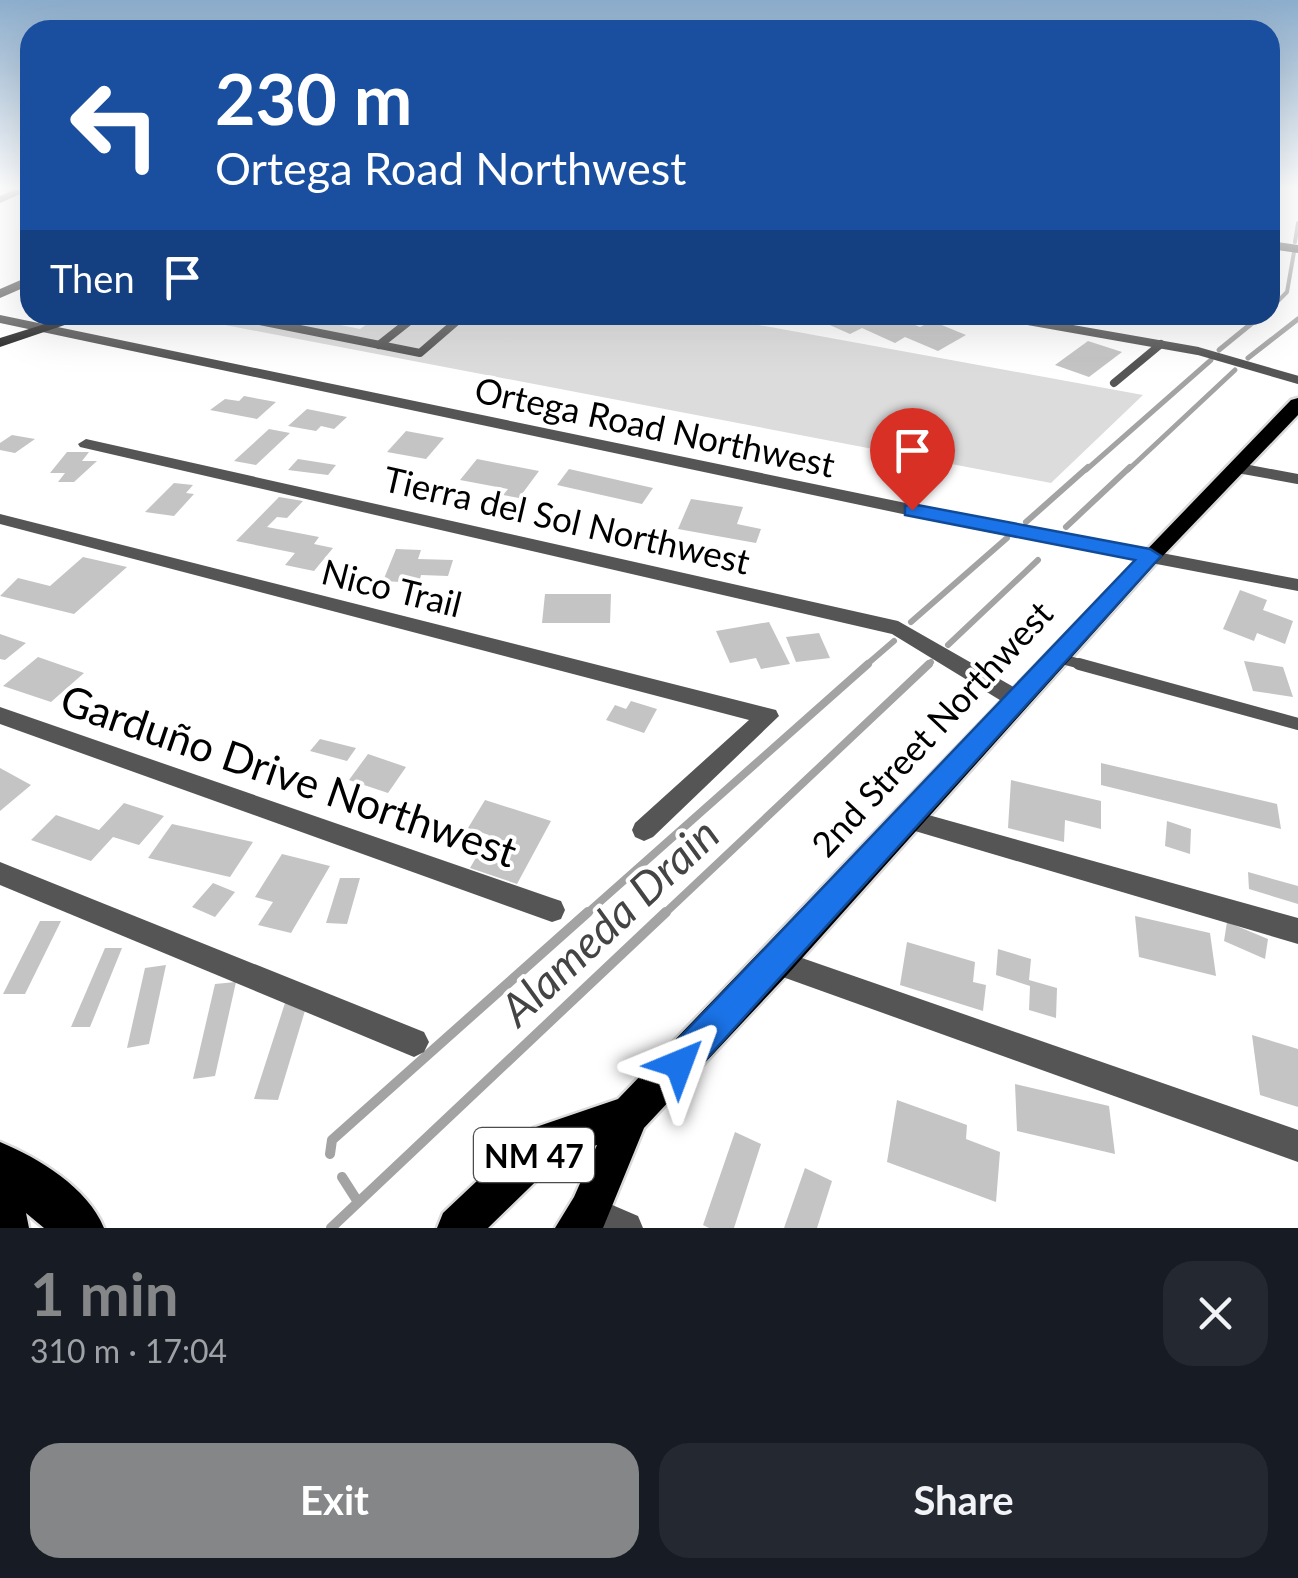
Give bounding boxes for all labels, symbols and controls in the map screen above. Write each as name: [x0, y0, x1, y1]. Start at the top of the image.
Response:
text: 230 m: [215, 56, 412, 140]
icon: left: [50, 60, 180, 190]
text: Ortega Road Northwest: [215, 141, 686, 195]
icon: arrive: [155, 250, 210, 305]
text: Then: [50, 255, 135, 301]
street label: Ortega Road Northwest: [471, 367, 839, 485]
pin: [870, 408, 955, 511]
icon: arrive: [885, 423, 940, 478]
street label: Tierra del Sol Northwest: [380, 456, 755, 582]
street label: Nico Trail: [318, 549, 466, 625]
street label: 2nd Street Northwest: [802, 591, 1060, 864]
street label: Garduño Drive Northwest: [55, 673, 523, 877]
water label: Alameda Drain: [487, 806, 729, 1037]
position arrow: [627, 1012, 731, 1116]
road number: NM 47: [474, 1128, 594, 1182]
text: 1 min: [30, 1257, 179, 1329]
button: close: [1163, 1261, 1268, 1366]
text: 310 m · 17:04: [30, 1331, 227, 1370]
button: Exit: [30, 1443, 639, 1558]
button: Share: [659, 1443, 1268, 1558]

